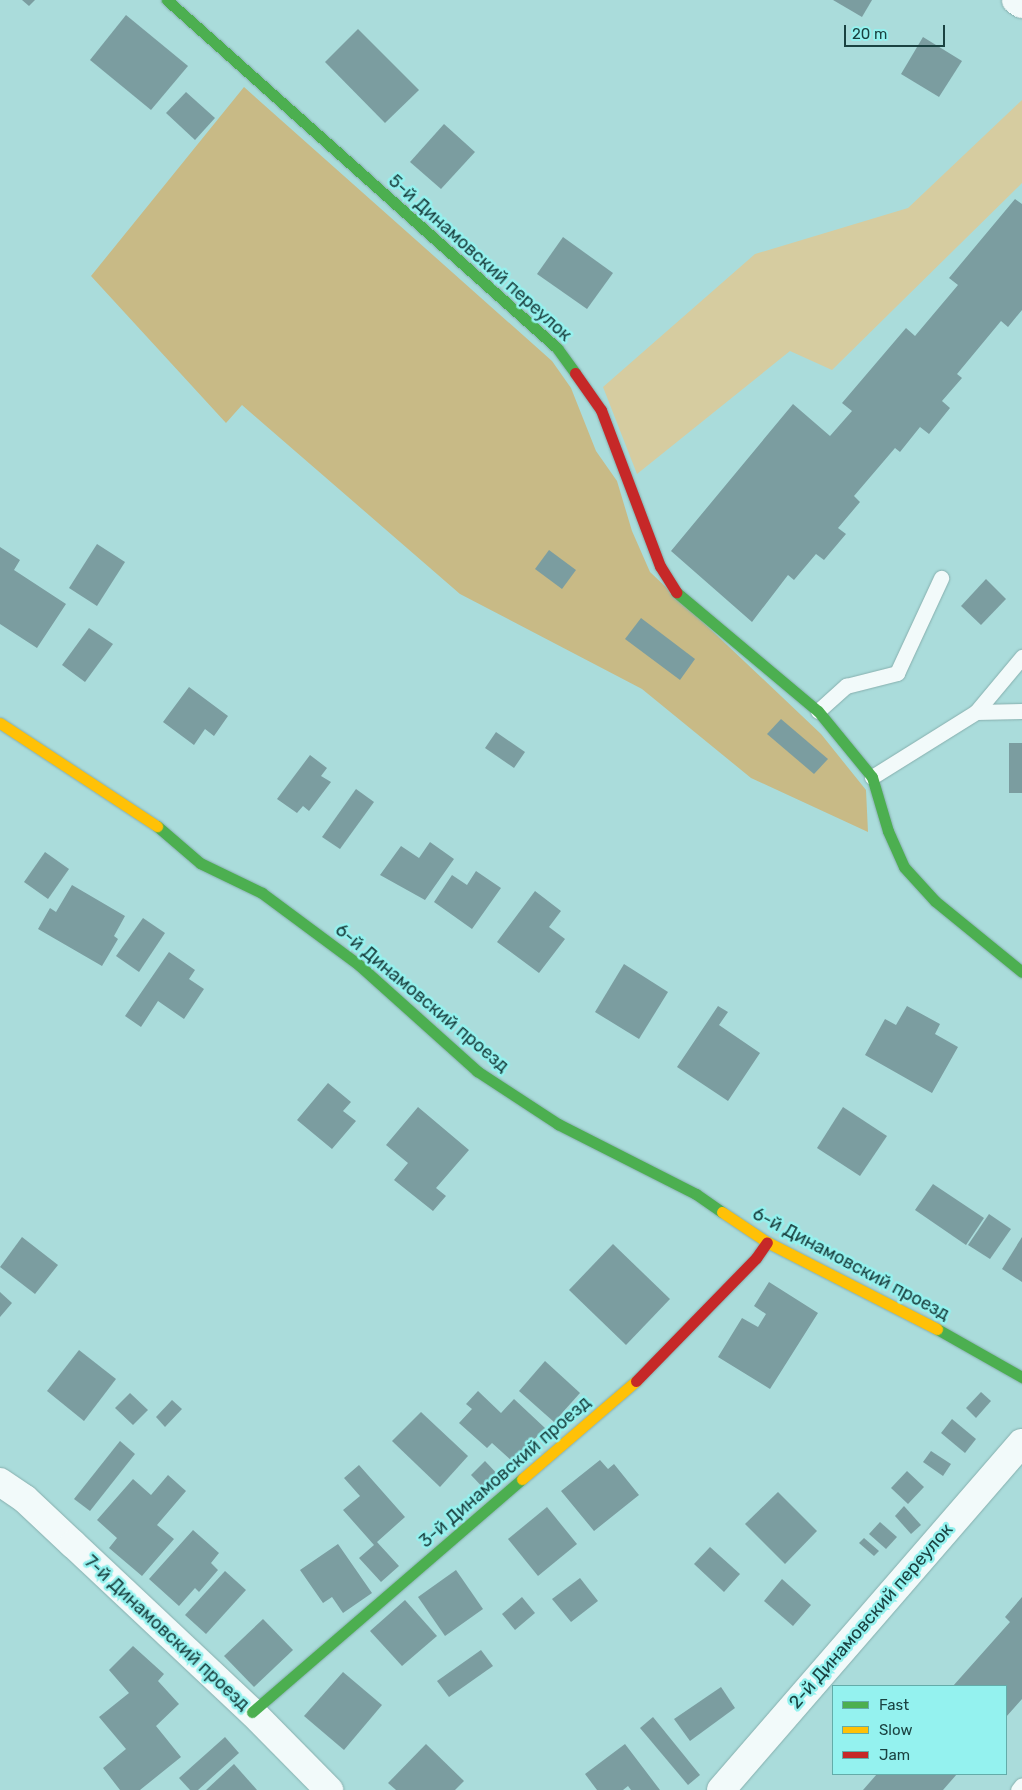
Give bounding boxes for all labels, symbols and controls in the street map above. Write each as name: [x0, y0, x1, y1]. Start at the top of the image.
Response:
scale bar: [847, 15, 948, 47]
text: 20 m: [852, 25, 887, 43]
street label: 5-й Динамовский переулок: [384, 170, 576, 346]
street label: 6-й Динамовский проезд: [331, 919, 513, 1077]
street label: 6-й Динамовский проезд: [749, 1203, 953, 1325]
street label: 3-й Динамовский проезд: [415, 1392, 595, 1552]
street label: 2-й Динамовский переулок: [785, 1519, 957, 1713]
street label: 7-й Динамовский проезд: [80, 1551, 254, 1715]
legend: [832, 1685, 1007, 1775]
text: Fast: [879, 1696, 909, 1714]
text: Slow: [879, 1721, 912, 1739]
text: Jam: [879, 1746, 910, 1764]

